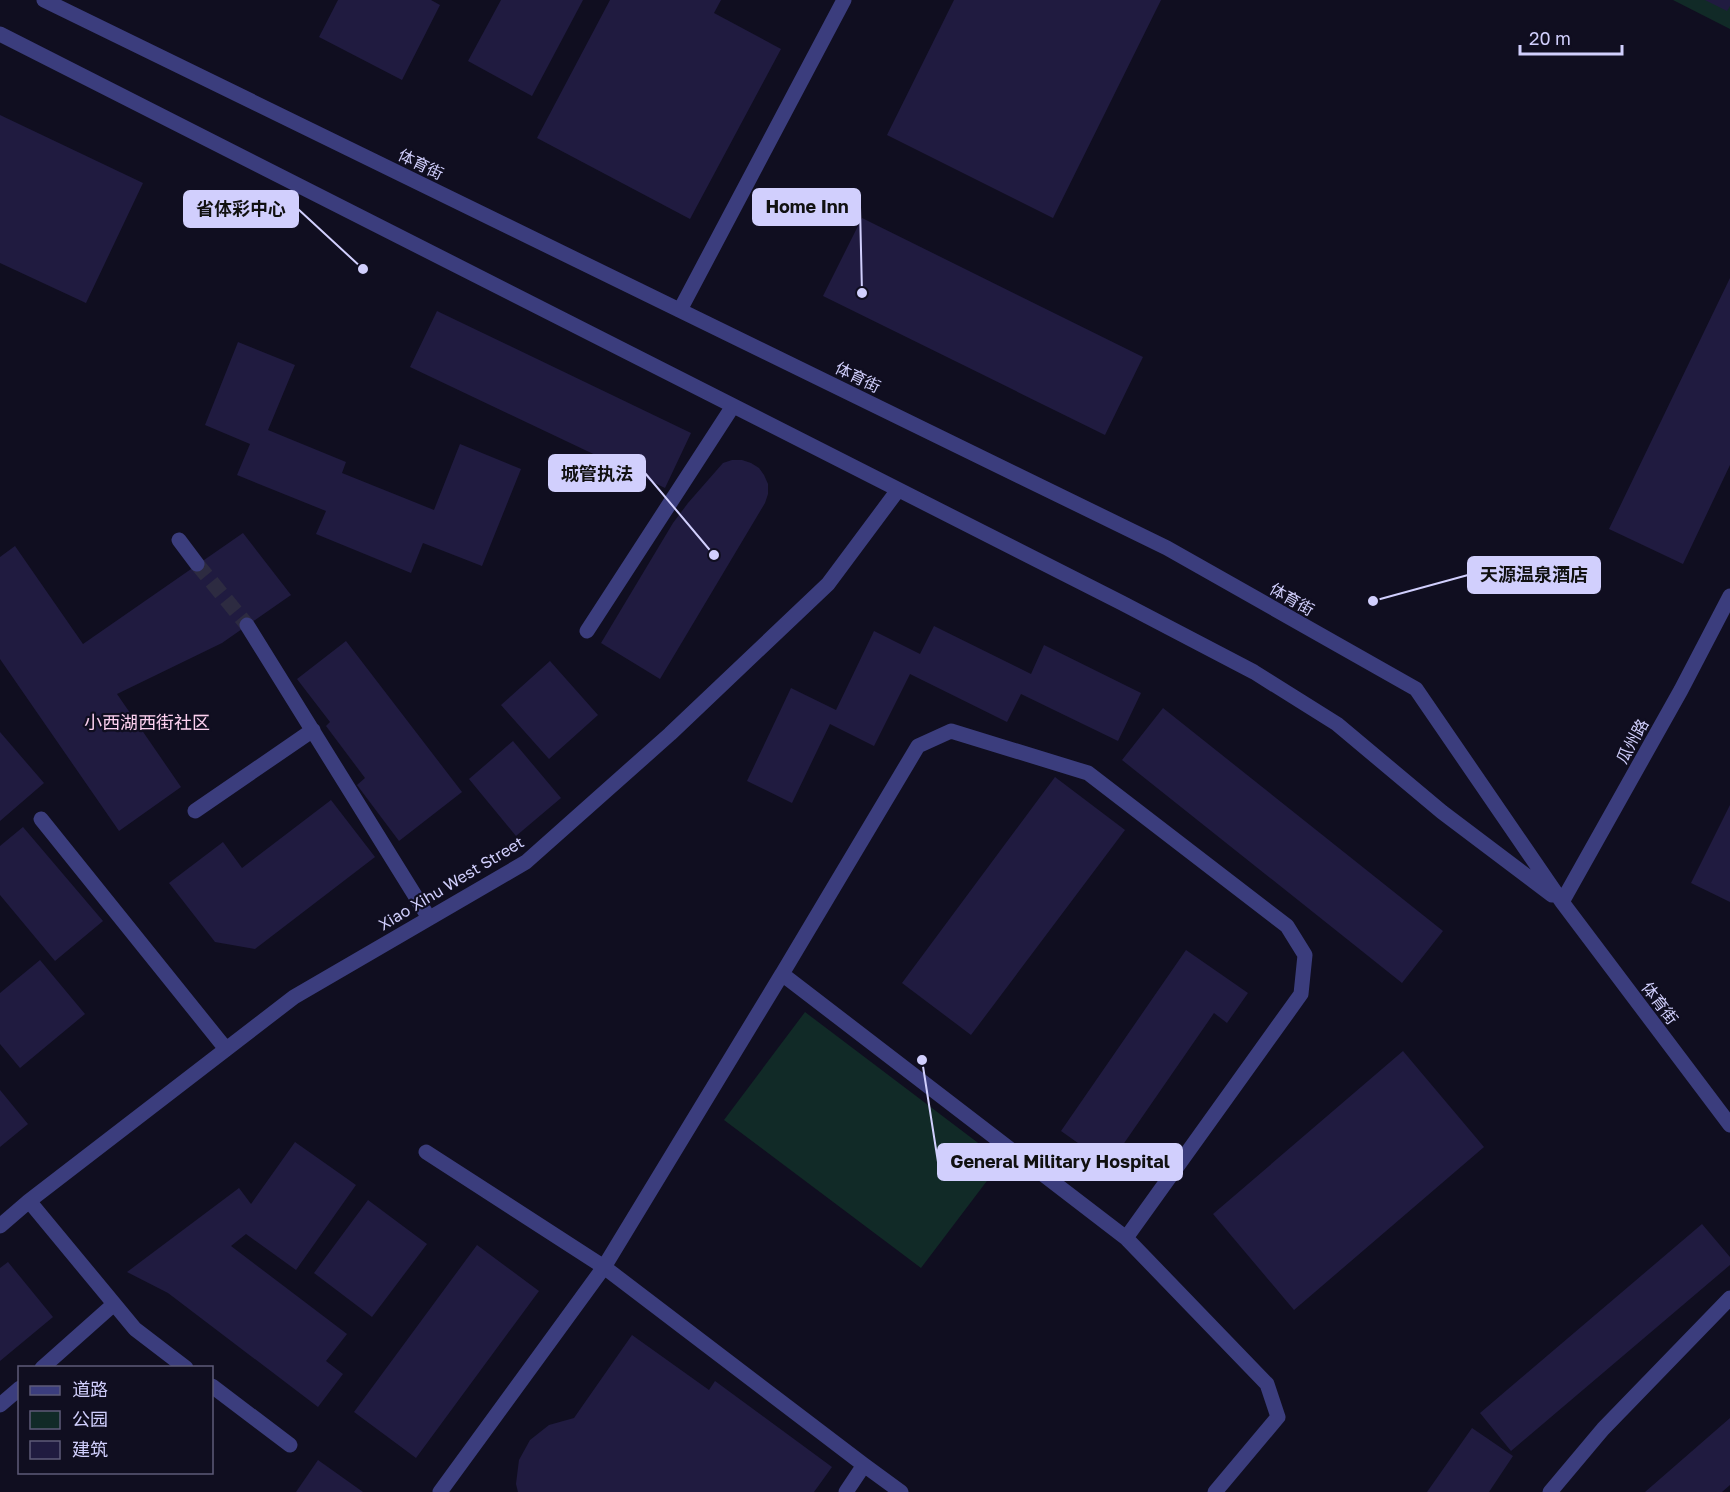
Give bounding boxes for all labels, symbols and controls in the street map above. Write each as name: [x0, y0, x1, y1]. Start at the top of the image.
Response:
scale bar: [1520, 18, 1622, 56]
text: 20 m: [1529, 27, 1571, 49]
street label: 体育街: [395, 144, 447, 184]
callout: Home Inn: [753, 189, 860, 225]
callout: 省体彩中心: [184, 191, 298, 227]
text: Home Inn: [765, 195, 849, 217]
text: 省体彩中心: [196, 197, 286, 219]
street label: 体育街: [832, 357, 884, 397]
callout: 城管执法: [549, 455, 645, 491]
text: 城管执法: [561, 462, 633, 484]
callout: 天源温泉酒店: [1468, 557, 1600, 593]
text: 天源温泉酒店: [1480, 563, 1588, 585]
street label: 体育街: [1266, 578, 1318, 620]
district label: 小西湖西街社区: [84, 711, 210, 733]
street label: 瓜州路: [1612, 715, 1652, 767]
street label: Xiao Xihu West Street: [375, 832, 527, 934]
street label: 体育街: [1638, 978, 1682, 1028]
callout: General Military Hospital: [938, 1144, 1182, 1180]
text: General Military Hospital: [950, 1150, 1170, 1172]
legend: [18, 1366, 213, 1474]
text: 道路: [72, 1378, 108, 1400]
text: 公园: [72, 1408, 108, 1430]
text: 建筑: [72, 1438, 108, 1460]

